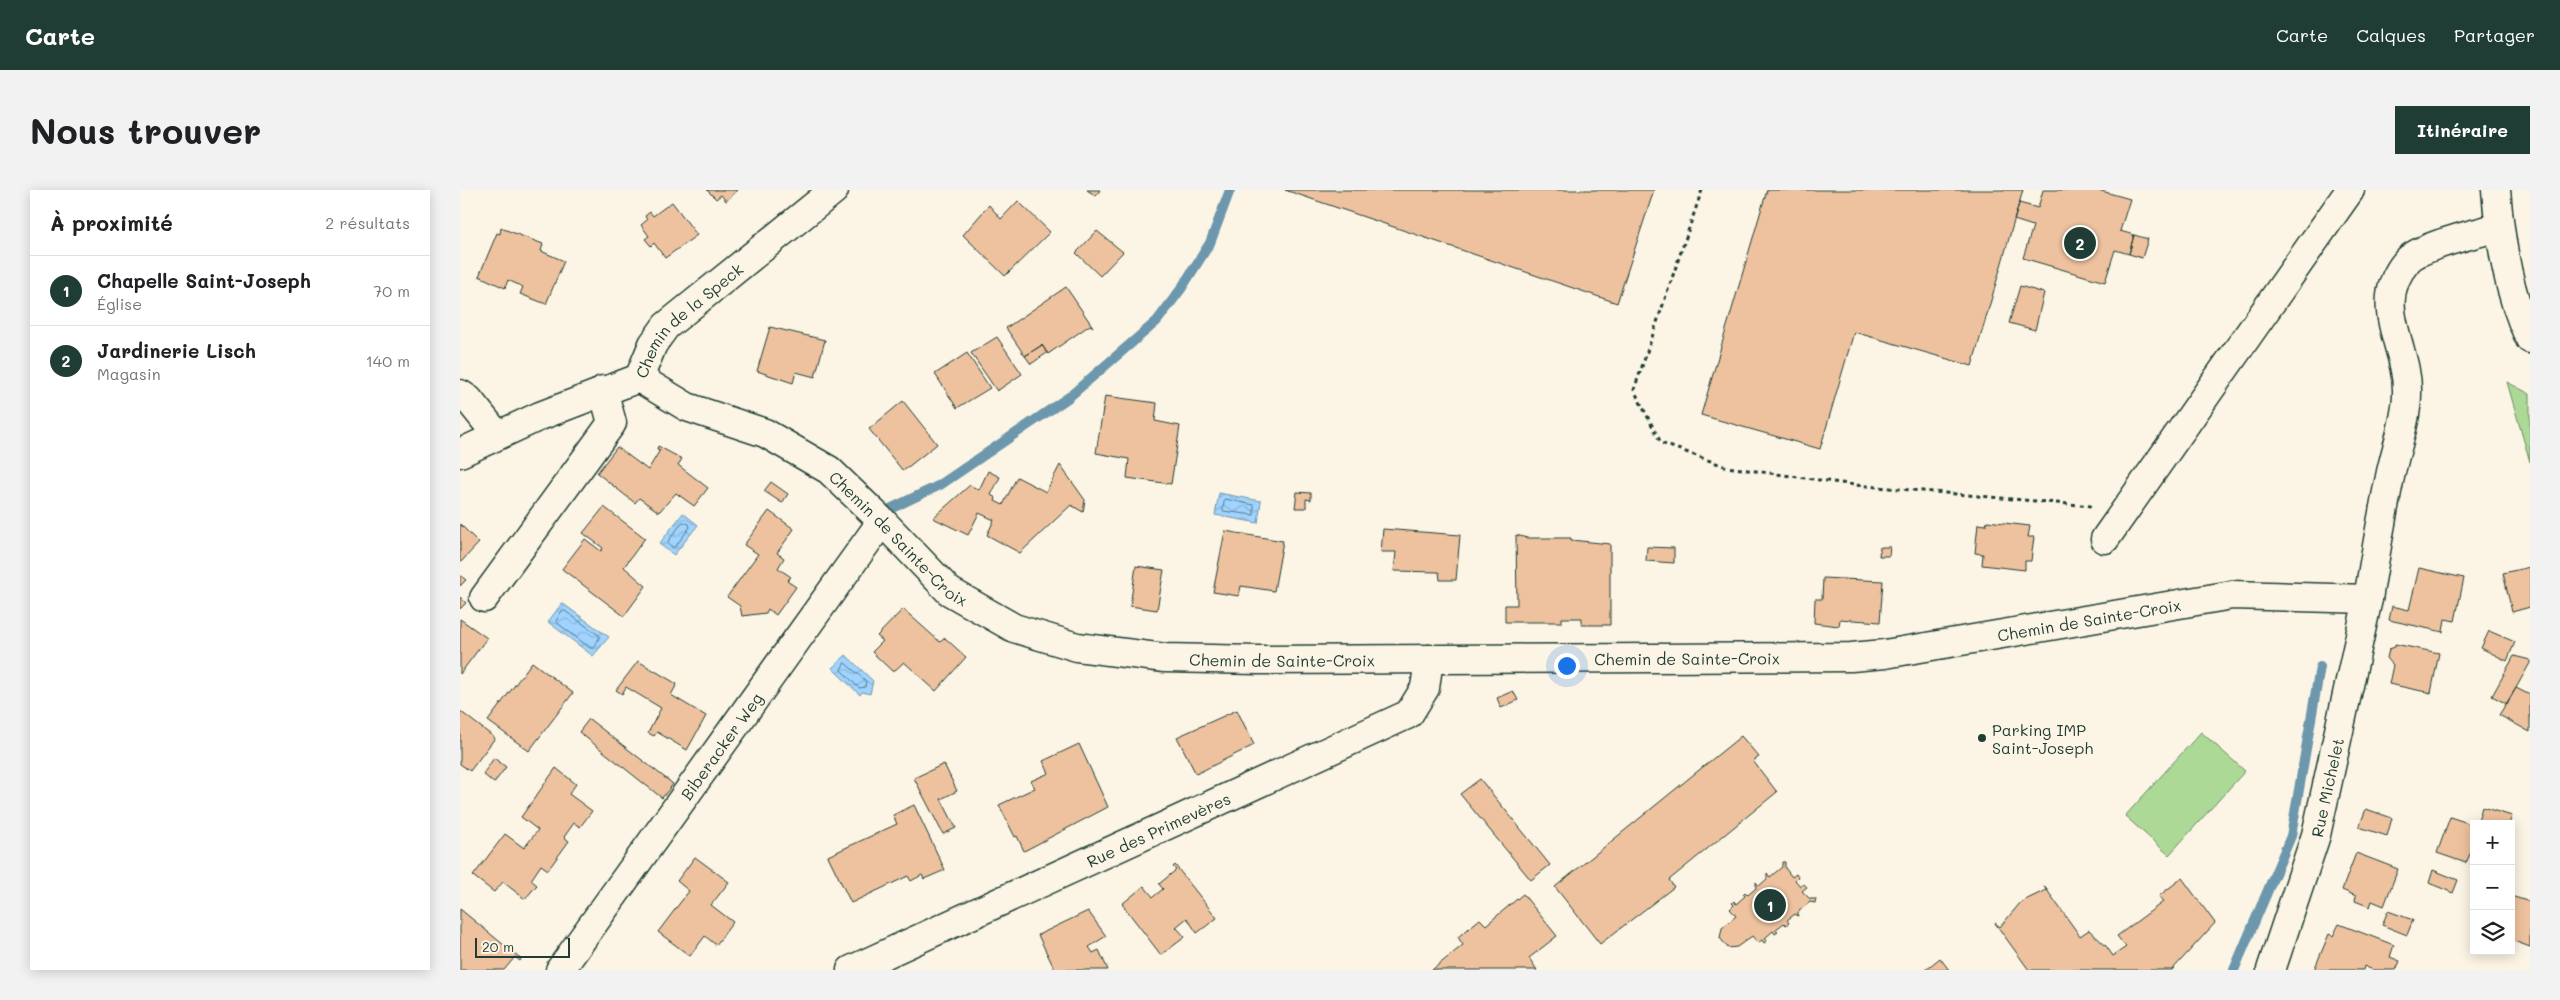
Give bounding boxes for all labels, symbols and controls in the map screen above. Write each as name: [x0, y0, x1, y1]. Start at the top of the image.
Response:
text: Carte: [25, 20, 95, 51]
text: Carte: [2276, 23, 2328, 47]
text: Calques: [2356, 23, 2426, 47]
text: Partager: [2454, 23, 2535, 47]
button: Itinéraire: [2395, 106, 2530, 154]
text: Nous trouver: [30, 107, 261, 153]
text: À proximité: [50, 209, 173, 236]
text: 2 résultats: [325, 212, 410, 233]
pin: 2: [2064, 224, 2096, 262]
street label: Chemin de la Speck: [630, 258, 747, 381]
text: Chapelle Saint-Joseph: [97, 268, 311, 293]
text: 1: [62, 280, 70, 301]
text: 70 m: [373, 280, 410, 301]
text: Église: [97, 293, 142, 314]
text: Jardinerie Lisch: [97, 338, 256, 363]
text: 2: [62, 350, 70, 371]
text: 140 m: [366, 350, 410, 371]
text: Magasin: [97, 363, 161, 384]
street label: Chemin de Sainte-Croix: [825, 466, 972, 610]
street label: Chemin de Sainte-Croix: [1996, 593, 2182, 645]
street label: Chemin de Sainte-Croix: [1594, 647, 1780, 669]
street label: Chemin de Sainte-Croix: [1189, 648, 1375, 671]
your location: [1554, 653, 1580, 679]
street label: Biberacker Weg: [675, 688, 766, 804]
place label: Parking IMP Saint-Joseph: [1992, 719, 2093, 758]
marker: Parking IMP Saint-Joseph: [1976, 732, 1988, 744]
street label: Rue Michelet: [2305, 736, 2348, 839]
street label: Rue des Primevères: [1083, 787, 1234, 871]
map controls: [2470, 820, 2515, 955]
button: +: [2470, 820, 2515, 865]
button: −: [2470, 865, 2515, 910]
pin: 1: [1754, 886, 1786, 924]
button: layers: [2470, 910, 2515, 955]
scale bar: [475, 935, 570, 958]
text: 20 m: [482, 937, 514, 956]

